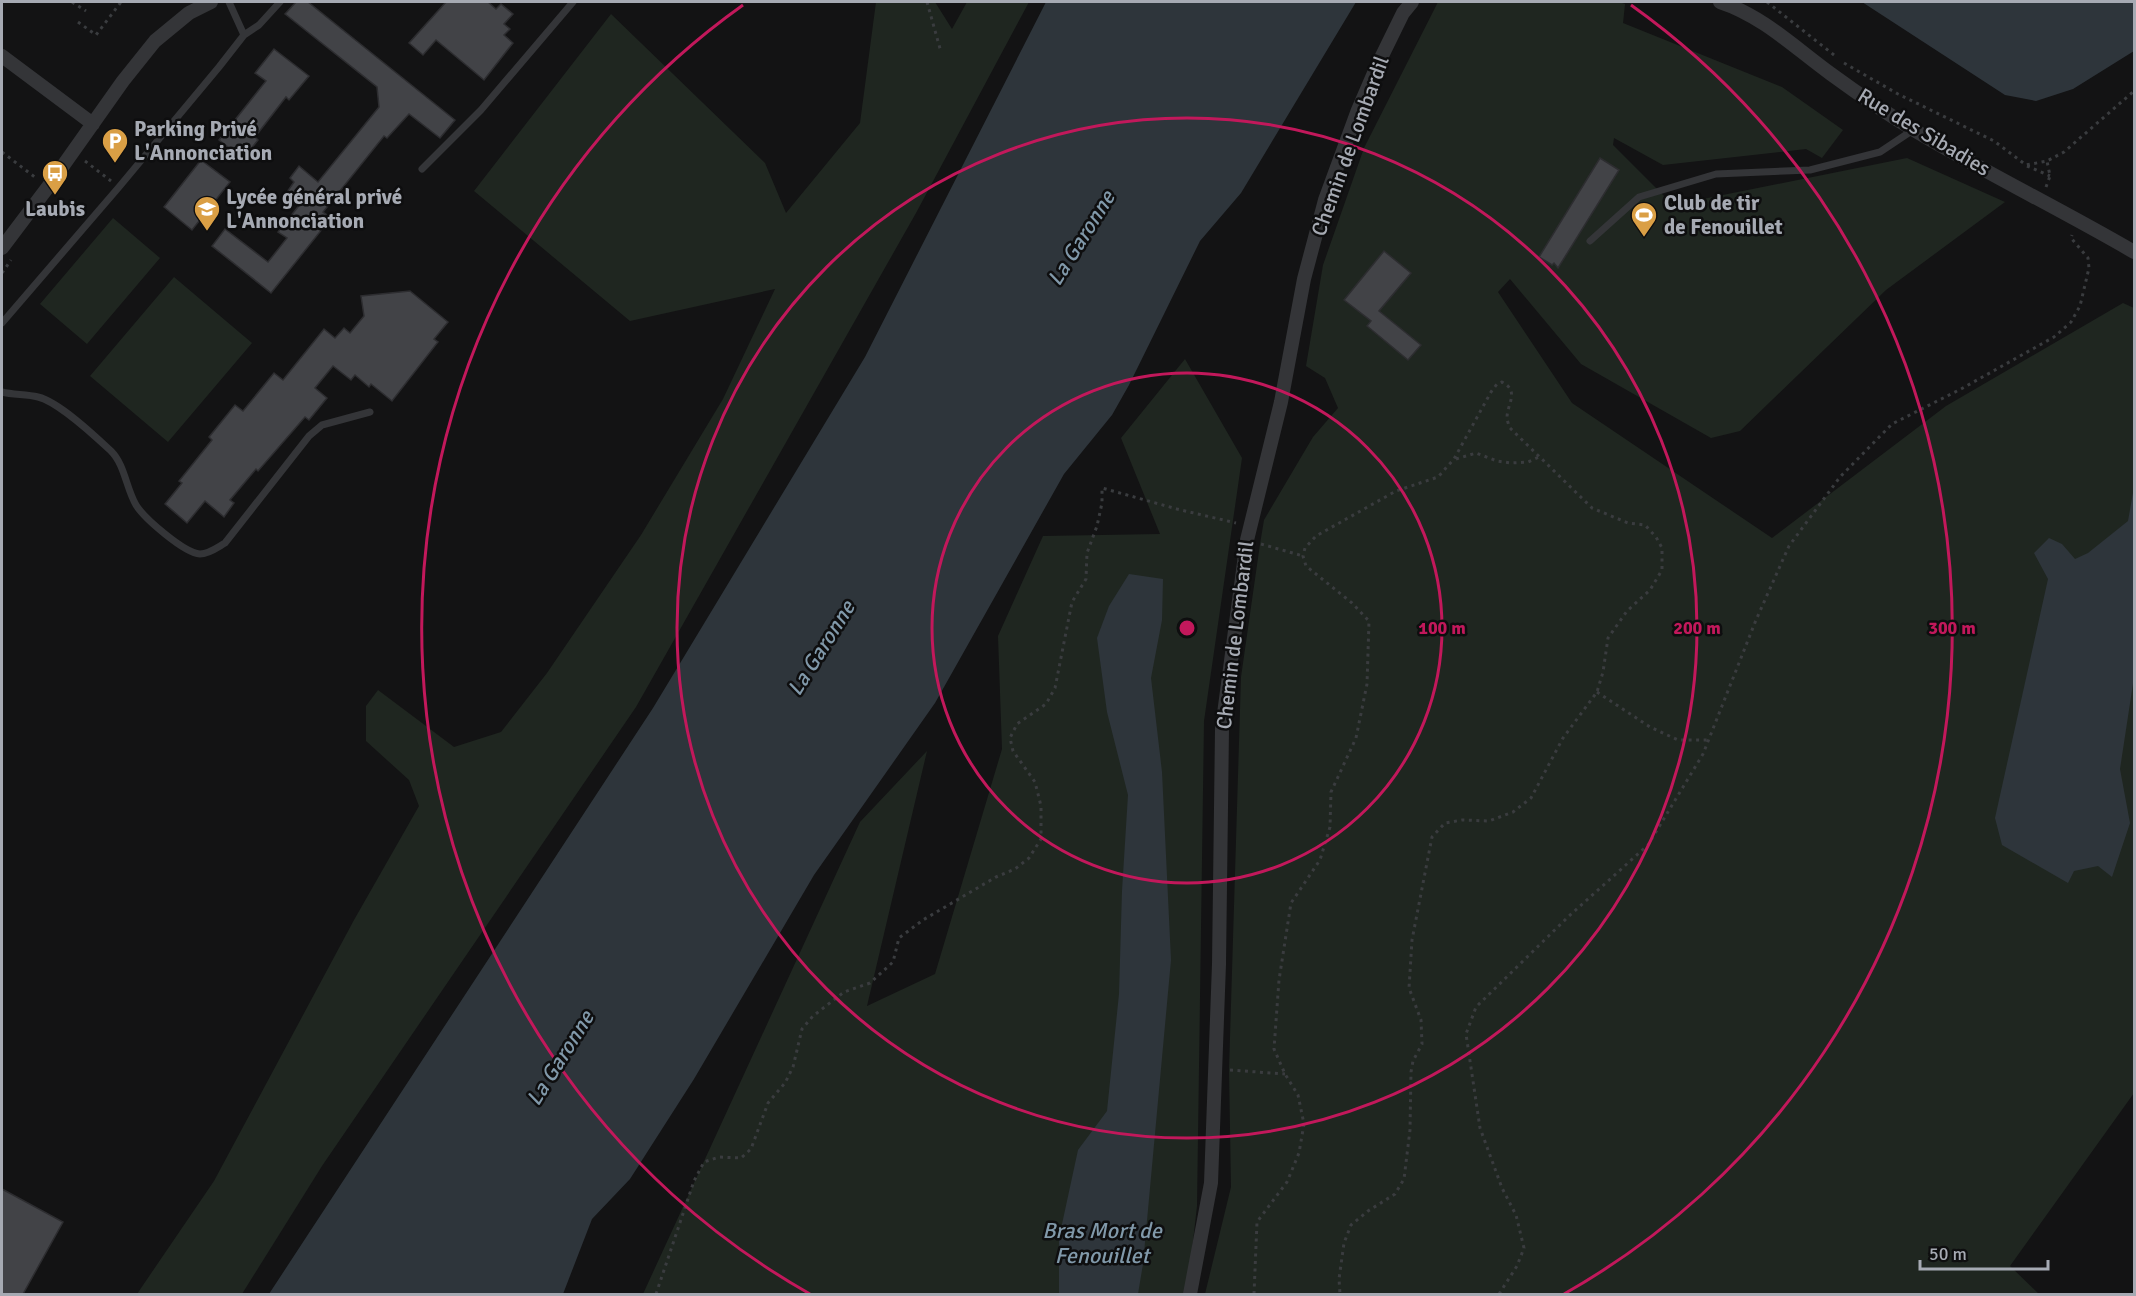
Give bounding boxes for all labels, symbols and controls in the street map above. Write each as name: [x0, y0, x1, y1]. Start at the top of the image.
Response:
street label: Chemin de Lombardil: [1305, 52, 1395, 240]
street label: Rue des Sibadies: [1853, 82, 1995, 182]
place label: Parking Privé L'Annonciation: [134, 116, 272, 166]
parking icon: Parking Privé L'Annonciation: [100, 126, 130, 164]
bus stop icon: Laubis: [40, 158, 70, 196]
place label: Lycée général privé L'Annonciation: [226, 184, 402, 234]
water label: La Garonne: [1041, 185, 1121, 290]
place label: Club de tir de Fenouillet: [1664, 190, 1783, 240]
school or university icon: Lycée général privé L'Annonciation: [192, 194, 222, 232]
place label: Laubis: [25, 196, 85, 222]
sports icon: Club de tir de Fenouillet: [1629, 200, 1659, 238]
street label: Chemin de Lombardil: [1211, 539, 1259, 731]
water label: La Garonne: [781, 595, 861, 700]
text: 100 m: [1418, 617, 1466, 639]
text: 200 m: [1673, 617, 1721, 639]
text: 300 m: [1928, 617, 1976, 639]
centre of rings: [1177, 618, 1197, 638]
water label: La Garonne: [520, 1005, 600, 1110]
water label: Bras Mort de Fenouillet: [1042, 1217, 1163, 1269]
scale bar: [1920, 1233, 2048, 1271]
text: 50 m: [1929, 1243, 1967, 1265]

